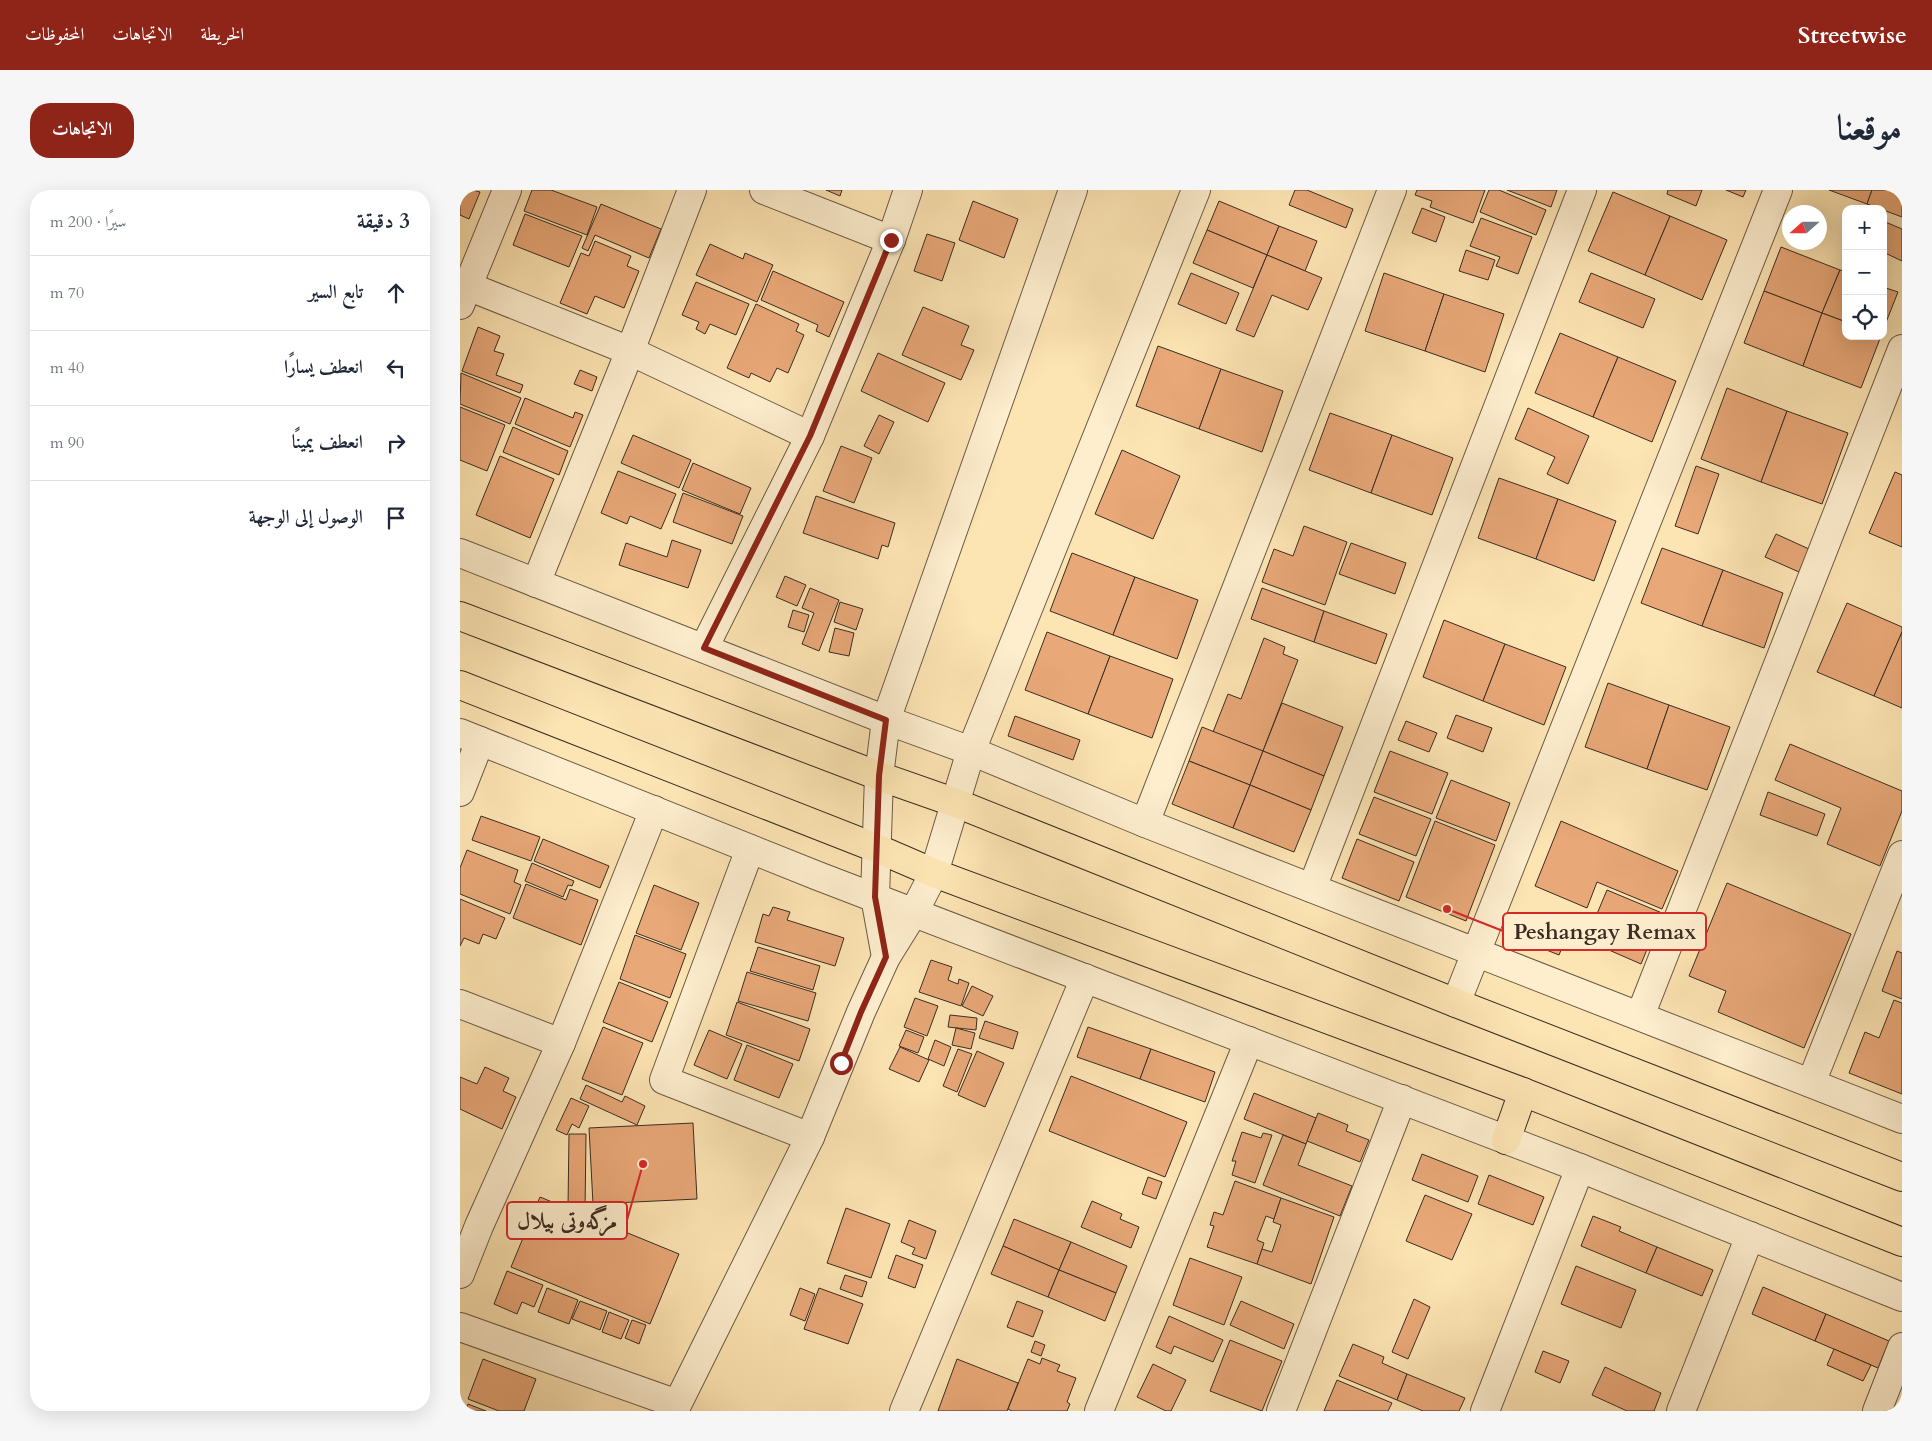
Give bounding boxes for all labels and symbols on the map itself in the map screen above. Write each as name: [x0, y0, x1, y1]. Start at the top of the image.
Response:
north arrow: [1782, 205, 1827, 250]
route end: [880, 229, 903, 252]
callout: Peshangay Remax: [1503, 913, 1706, 950]
text: Peshangay Remax: [1514, 917, 1697, 947]
route start: [830, 1052, 853, 1075]
callout: مزگەوتی بیلال: [507, 1202, 627, 1239]
text: مزگەوتی بیلال: [517, 1204, 617, 1237]

